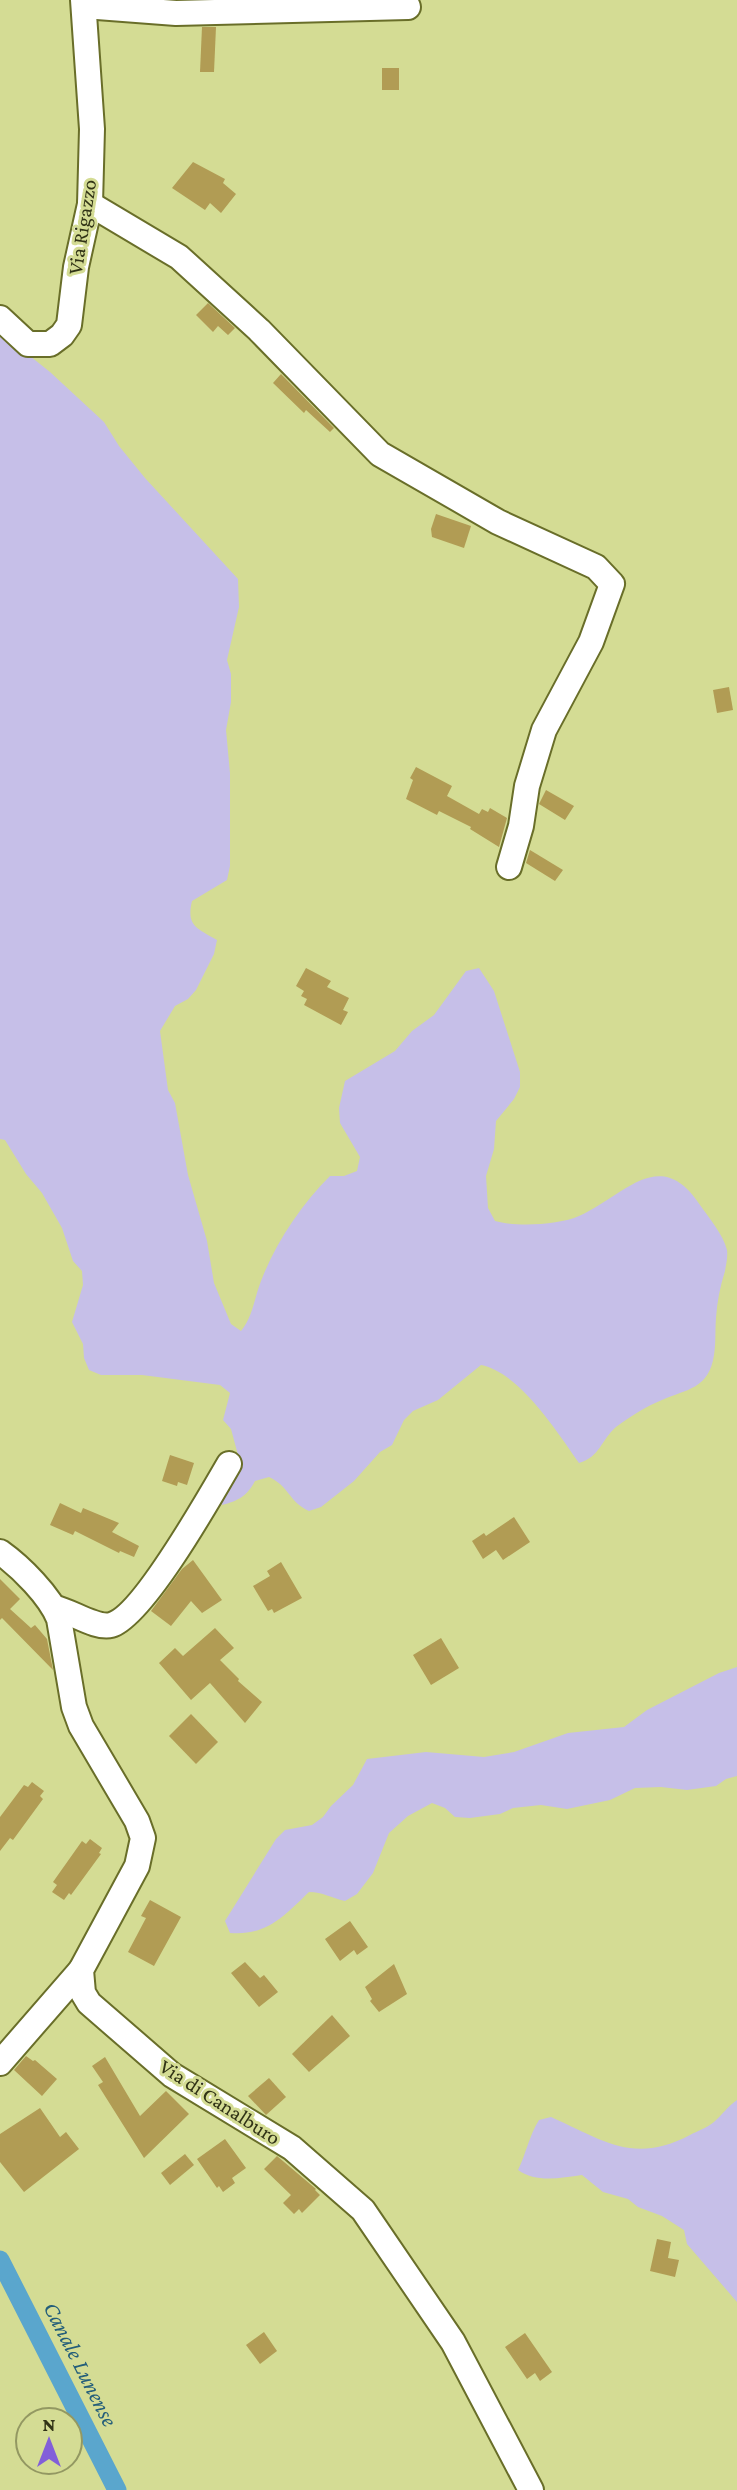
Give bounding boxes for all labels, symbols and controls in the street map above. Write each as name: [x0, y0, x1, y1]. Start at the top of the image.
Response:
street label: Via Rigazzo: [63, 178, 101, 276]
street label: Via di Canalburo: [155, 2054, 285, 2150]
water label: Canale Lunense: [39, 2297, 124, 2431]
north arrow: [14, 2406, 84, 2476]
text: N: [43, 2414, 56, 2435]

